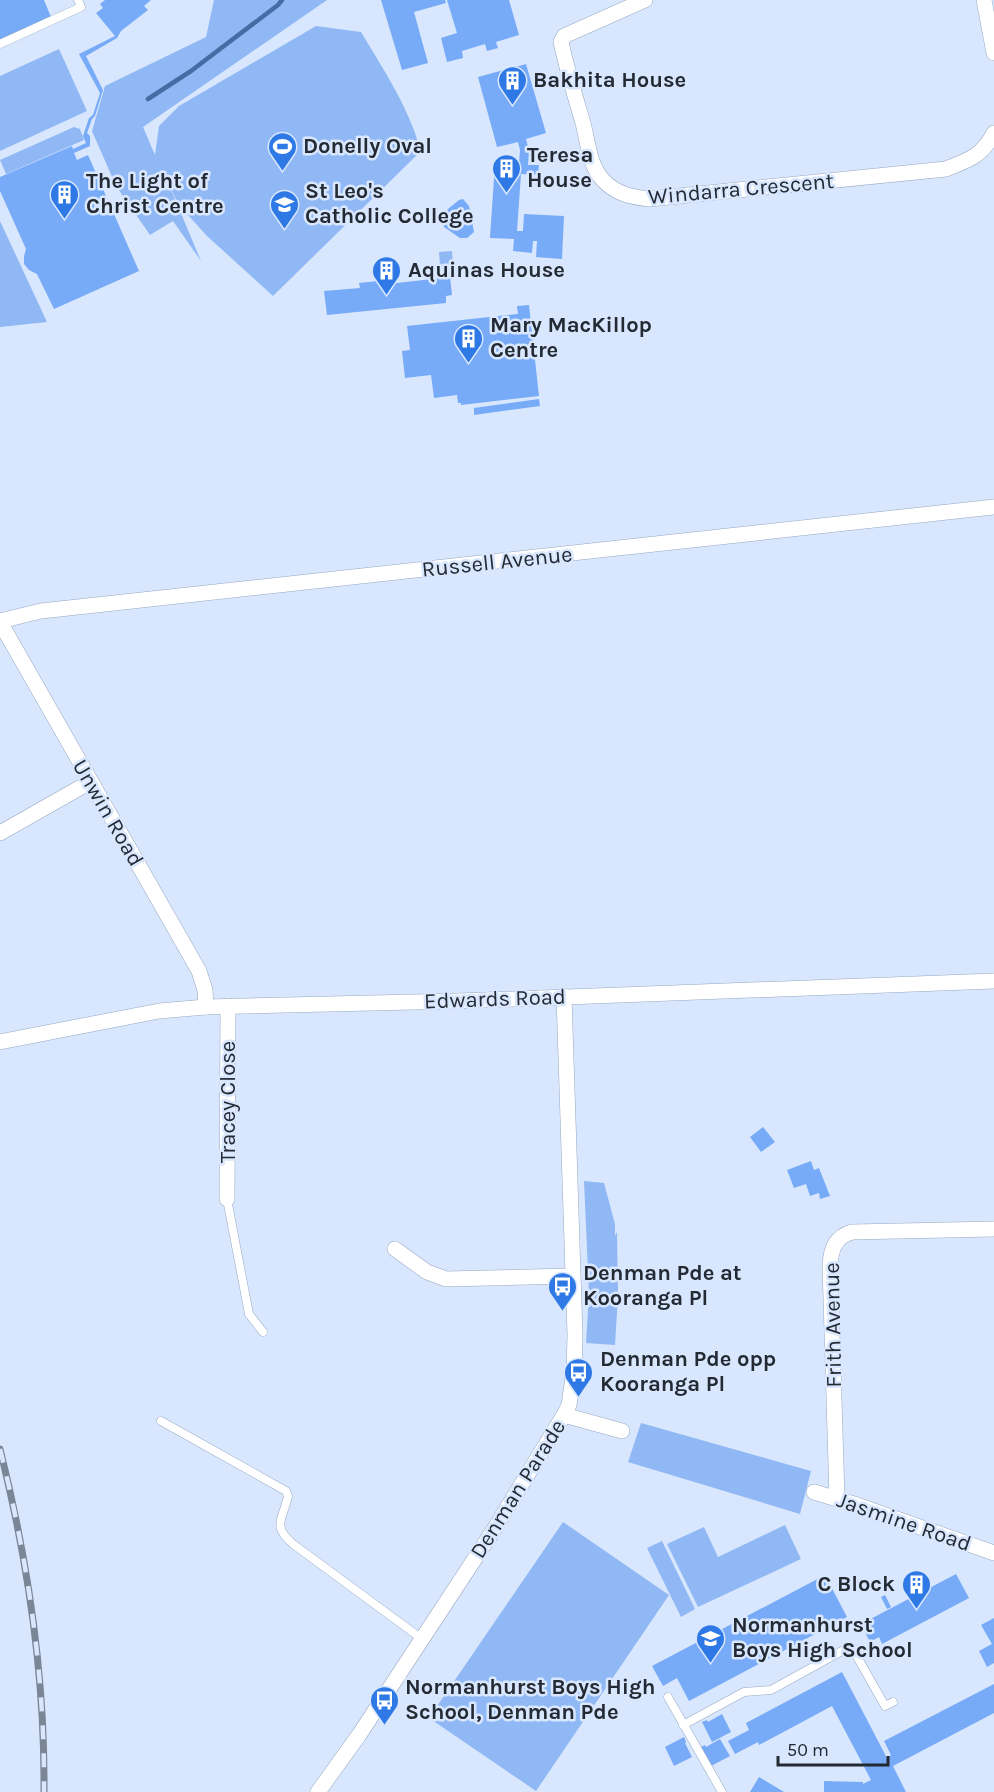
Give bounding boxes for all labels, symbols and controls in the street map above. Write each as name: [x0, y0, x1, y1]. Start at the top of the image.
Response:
building icon: Bakhita House: [496, 64, 528, 106]
place label: Bakhita House: [533, 67, 686, 93]
sports icon: Donelly Oval: [266, 130, 298, 172]
place label: Donelly Oval: [303, 133, 432, 159]
place label: Teresa House: [527, 142, 593, 193]
building icon: Teresa House: [490, 152, 522, 194]
place label: The Light of Christ Centre: [86, 168, 224, 219]
street label: Windarra Crescent: [647, 168, 835, 210]
building icon: The Light of Christ Centre: [49, 178, 81, 220]
place label: St Leo's Catholic College: [305, 178, 474, 229]
school or university icon: St Leo's Catholic College: [268, 188, 300, 230]
building icon: Aquinas House: [371, 254, 403, 296]
place label: Aquinas House: [408, 257, 565, 283]
place label: Mary MacKillop Centre: [490, 312, 652, 363]
building icon: Mary MacKillop Centre: [453, 322, 485, 364]
street label: Russell Avenue: [420, 541, 574, 583]
street label: Unwin Road: [67, 755, 149, 871]
street label: Edwards Road: [424, 984, 566, 1014]
street label: Tracey Close: [215, 1041, 241, 1163]
place label: Denman Pde at Kooranga Pl: [583, 1260, 742, 1311]
street label: Frith Avenue: [819, 1262, 847, 1388]
bus stop icon: Denman Pde at Kooranga Pl: [546, 1270, 578, 1312]
place label: Denman Pde opp Kooranga Pl: [600, 1346, 776, 1397]
bus stop icon: Denman Pde opp Kooranga Pl: [563, 1356, 595, 1398]
street label: Denman Parade: [465, 1415, 571, 1563]
street label: Jasmine Road: [834, 1487, 974, 1557]
building icon: C Block: [900, 1568, 932, 1610]
place label: C Block: [817, 1571, 895, 1597]
place label: Normanhurst Boys High School: [732, 1612, 913, 1663]
school or university icon: Normanhurst Boys High School: [695, 1622, 727, 1664]
place label: Normanhurst Boys High School, Denman Pde: [405, 1674, 656, 1725]
bus stop icon: Normanhurst Boys High School, Denman Pde: [368, 1684, 400, 1726]
scale bar: [778, 1729, 888, 1767]
text: 50 m: [787, 1739, 829, 1761]

